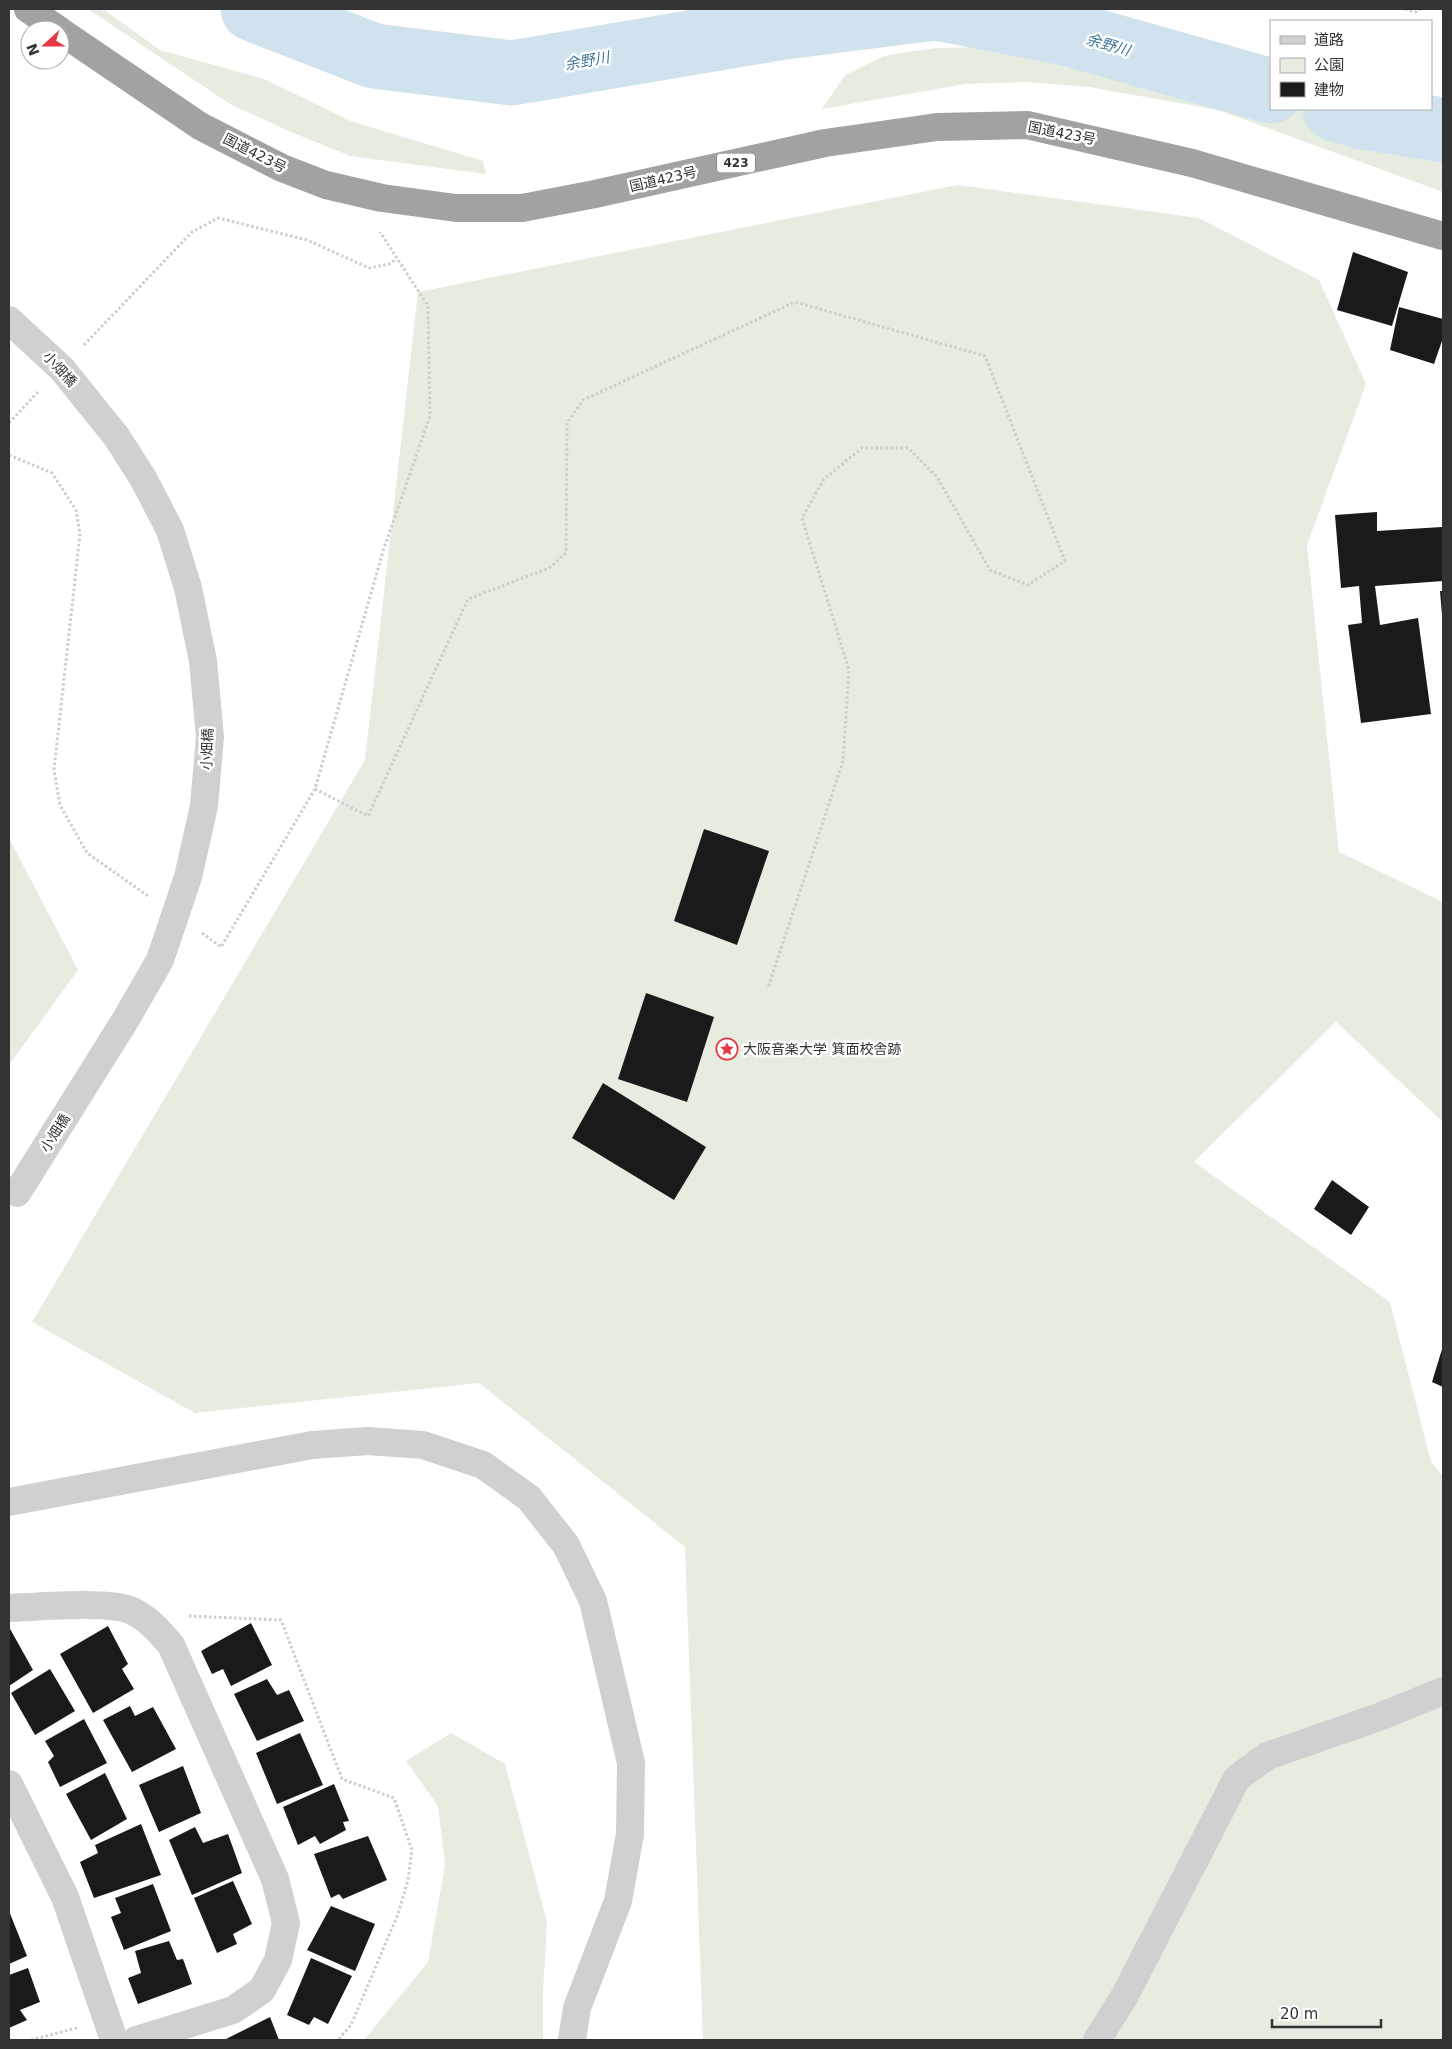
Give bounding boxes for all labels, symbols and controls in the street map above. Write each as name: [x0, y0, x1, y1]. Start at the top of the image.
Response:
north arrow: [20, 20, 70, 70]
legend: [1270, 20, 1432, 110]
water label: 余野川: [1084, 30, 1134, 60]
text: 道路: [1314, 31, 1344, 49]
text: N: [23, 41, 42, 58]
water label: 余野川: [563, 48, 613, 74]
text: 公園: [1314, 56, 1344, 74]
text: 建物: [1314, 81, 1344, 99]
street label: 国道423号: [1027, 119, 1097, 147]
street label: 国道423号: [221, 130, 289, 176]
road number: 423: [717, 154, 755, 172]
street label: 国道423号: [628, 163, 698, 195]
street label: 小畑橋: [40, 348, 80, 390]
street label: 小畑橋: [198, 728, 216, 770]
place icon: 大阪音楽大学 箕面校舎跡: [715, 1037, 739, 1061]
place label: 大阪音楽大学 箕面校舎跡: [743, 1041, 901, 1057]
street label: 小畑橋: [37, 1111, 73, 1155]
scale bar: [1272, 1996, 1381, 2028]
text: 20 m: [1280, 2005, 1318, 2023]

